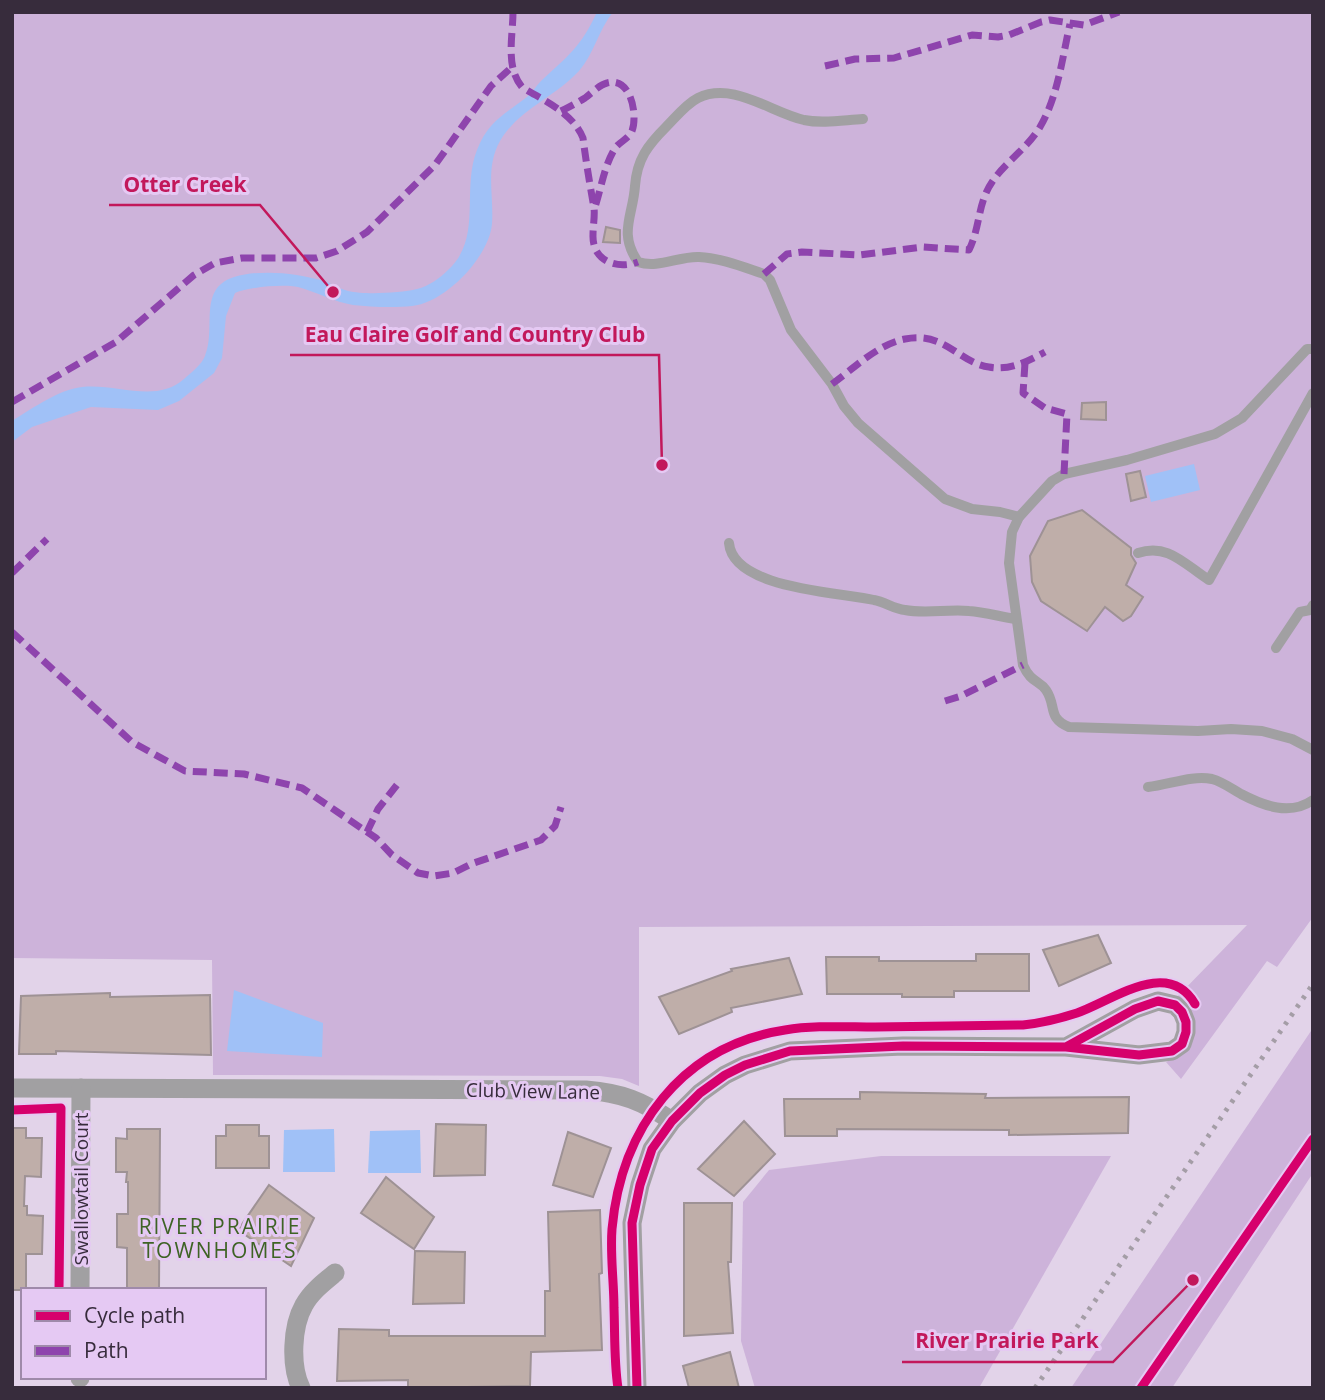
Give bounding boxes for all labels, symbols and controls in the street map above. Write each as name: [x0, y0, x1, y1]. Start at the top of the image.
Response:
callout: Otter Creek: [109, 163, 260, 205]
text: Otter Creek: [123, 170, 248, 198]
callout: Eau Claire Golf and Country Club: [290, 313, 659, 355]
text: Eau Claire Golf and Country Club: [305, 320, 645, 348]
street label: Club View Lane: [466, 1077, 600, 1105]
street label: Swallowtail Court: [68, 1112, 94, 1265]
district label: RIVER PRAIRIE TOWNHOMES: [139, 1212, 301, 1264]
legend: [21, 1288, 266, 1379]
text: Cycle path: [84, 1301, 185, 1329]
callout: River Prairie Park: [902, 1320, 1113, 1362]
text: River Prairie Park: [915, 1326, 1100, 1354]
text: Path: [84, 1336, 129, 1364]

